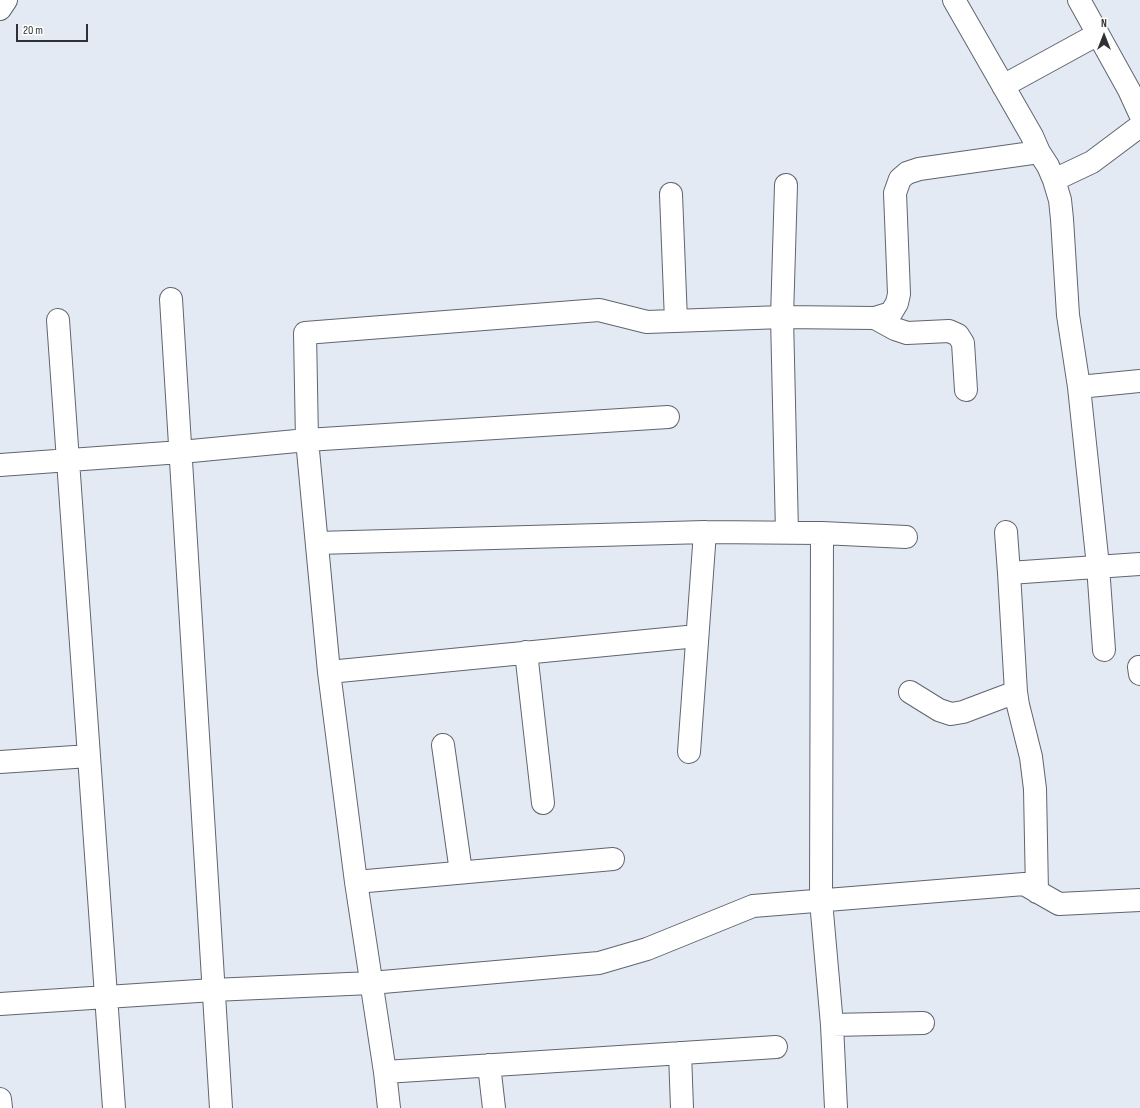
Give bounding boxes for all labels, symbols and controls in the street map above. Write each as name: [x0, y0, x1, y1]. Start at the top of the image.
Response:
scale bar: [18, 16, 90, 42]
north arrow: [1084, 16, 1124, 56]
text: N: [1101, 17, 1107, 30]
text: 20 m: [23, 23, 43, 38]

